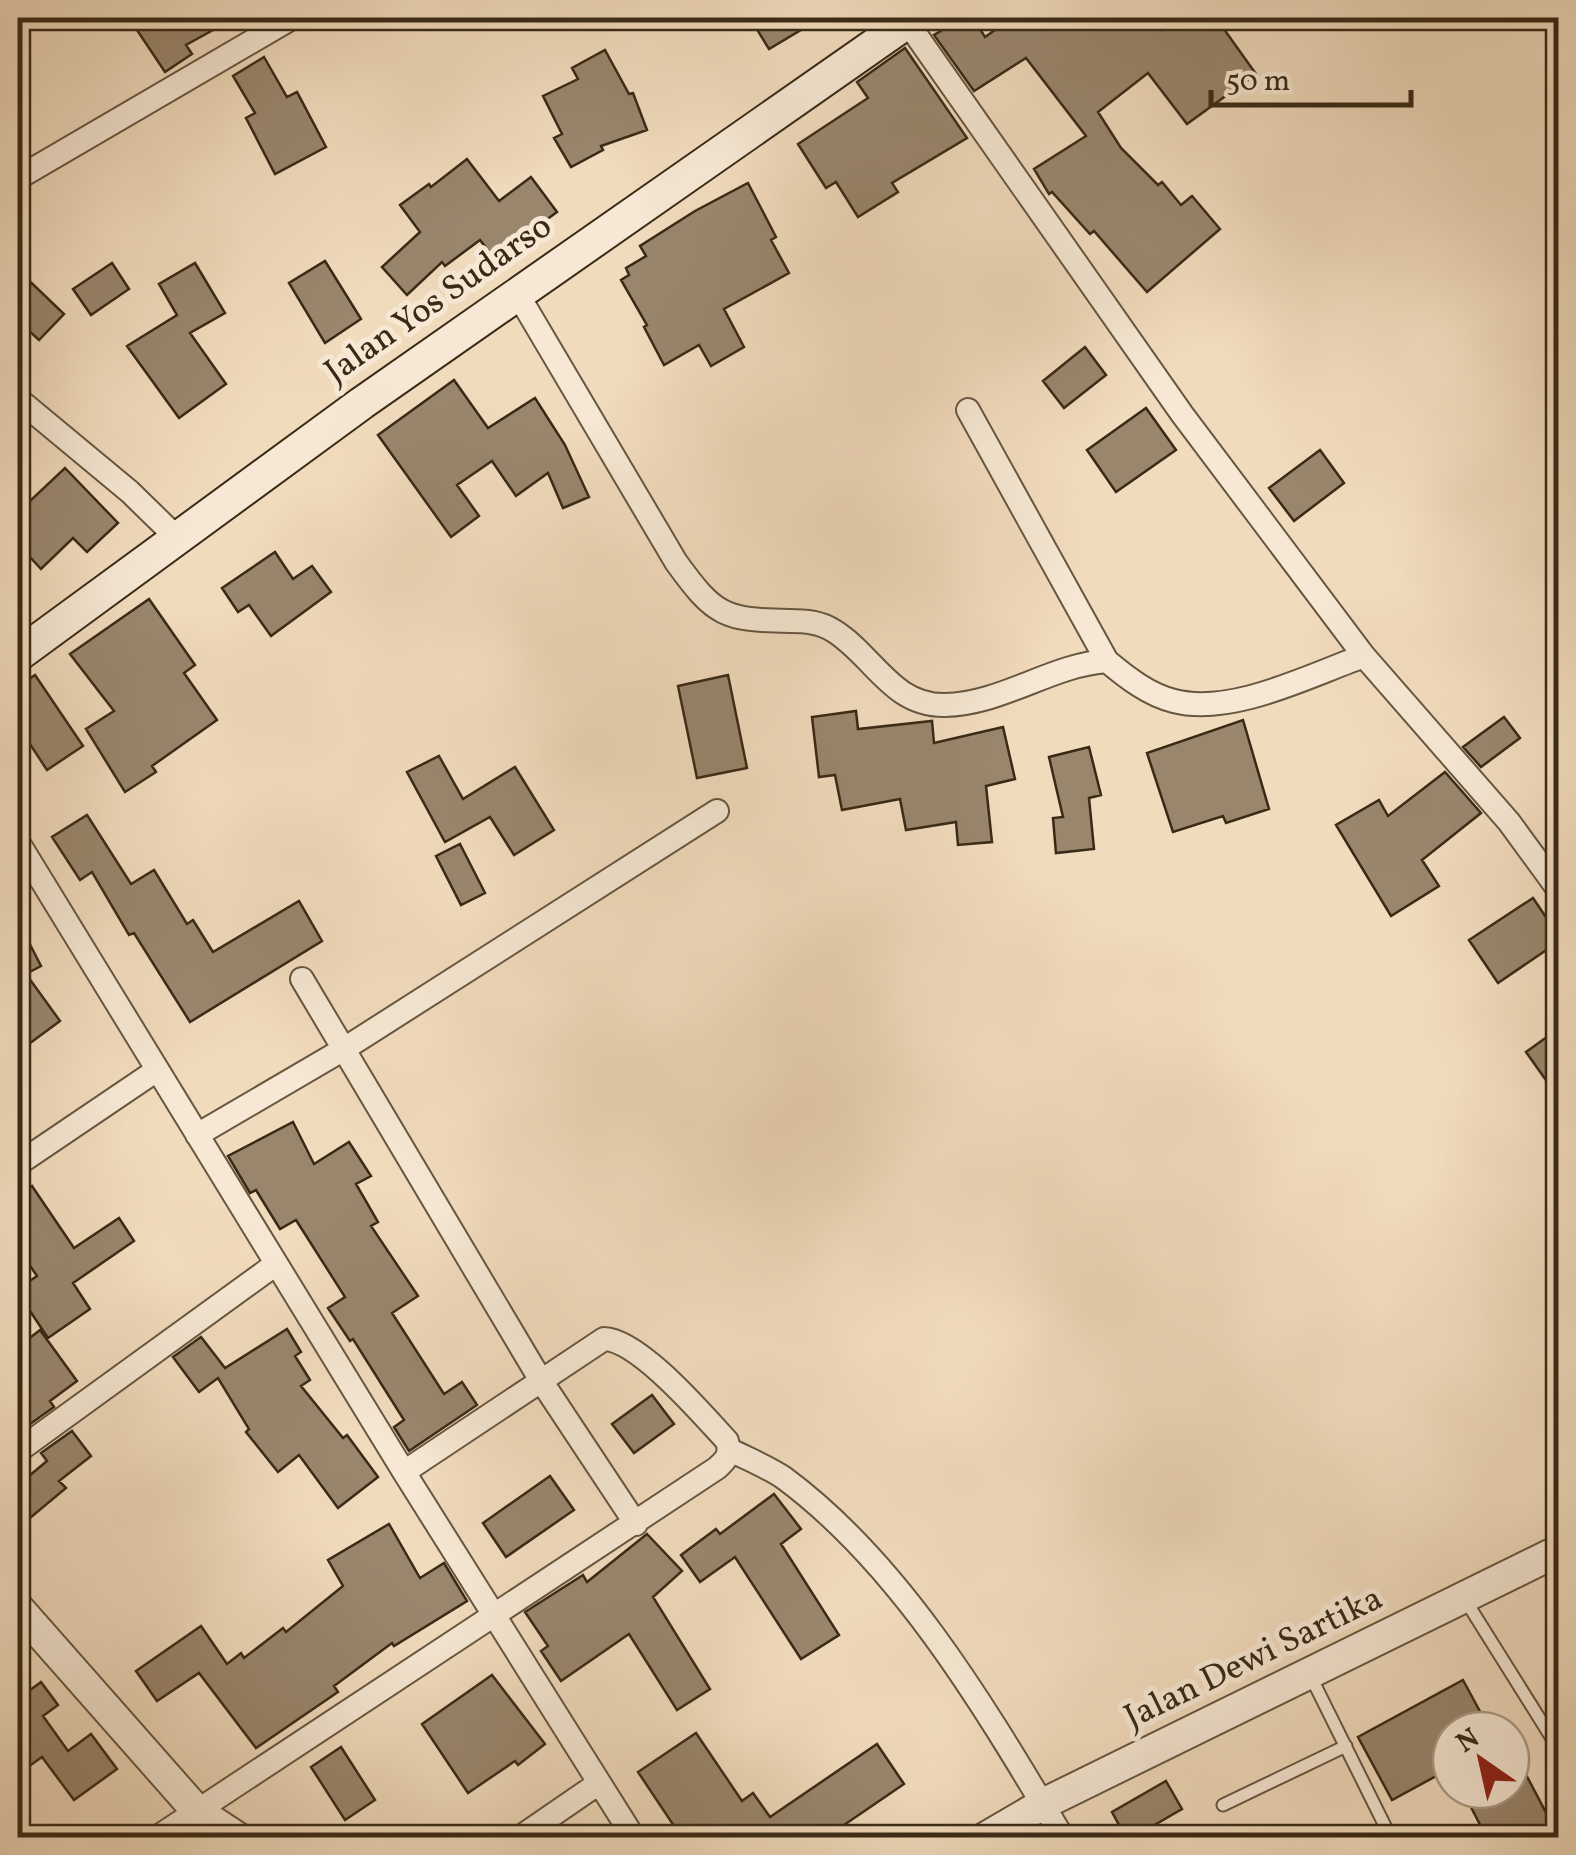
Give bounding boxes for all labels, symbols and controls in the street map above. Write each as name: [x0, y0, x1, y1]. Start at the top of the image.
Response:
scale bar: [1211, 45, 1411, 107]
text: 50 m: [1226, 61, 1290, 103]
street label: Jalan Yos Sudarso: [316, 204, 562, 396]
street label: Jalan Dewi Sartika: [1117, 1576, 1391, 1742]
north arrow: [1431, 1710, 1531, 1810]
text: N: [1449, 1719, 1488, 1763]

